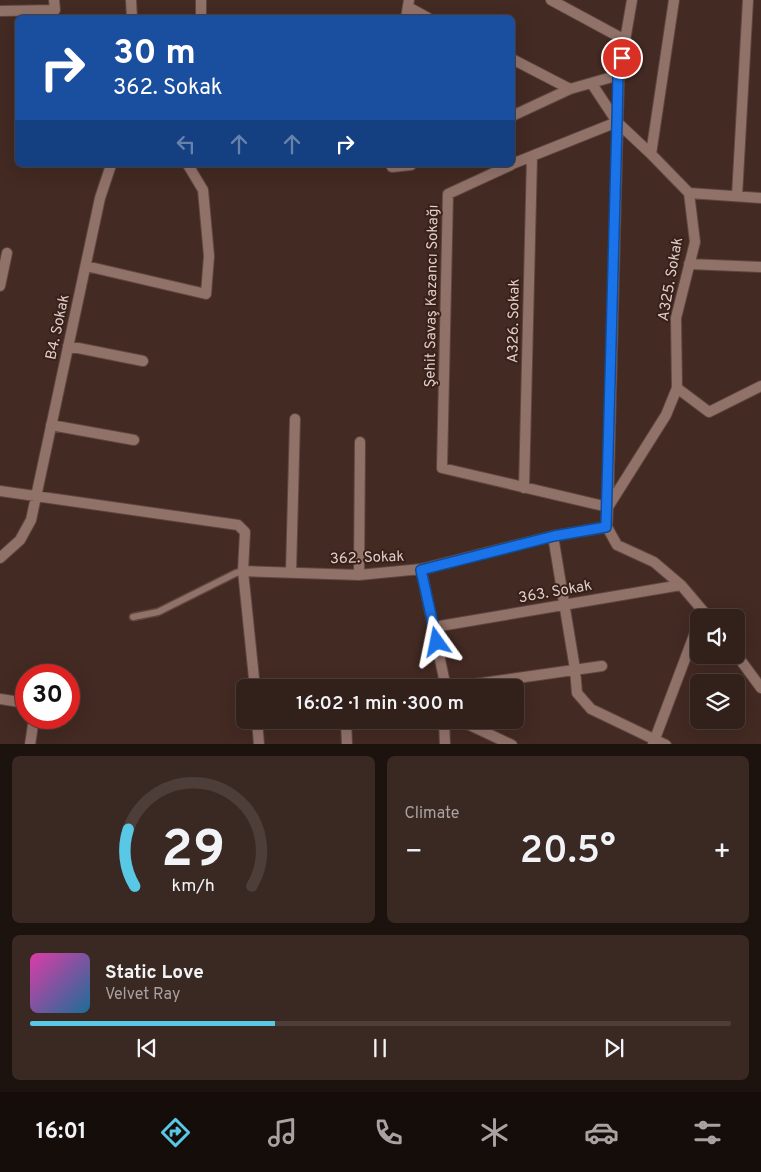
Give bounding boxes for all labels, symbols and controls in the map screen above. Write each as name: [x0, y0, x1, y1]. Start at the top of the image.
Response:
text: 30 m: [113, 32, 196, 76]
icon: right: [30, 35, 95, 100]
pin: [601, 37, 643, 79]
icon: arrive: [608, 44, 636, 72]
text: 362. Sokak: [113, 75, 222, 102]
icon: left: [172, 130, 200, 158]
icon: ahead: [225, 130, 253, 158]
icon: ahead: [278, 130, 306, 158]
icon: right: [331, 130, 359, 158]
street label: Şehit Savaş Kazancı Sokağı: [421, 204, 444, 388]
street label: A325. Sokak: [655, 236, 688, 323]
street label: A326. Sokak: [504, 279, 525, 363]
street label: B4. Sokak: [42, 293, 75, 362]
street label: 362. Sokak: [329, 548, 405, 569]
street label: 363. Sokak: [517, 577, 594, 608]
map controls: [690, 609, 745, 729]
button: sound: [690, 609, 745, 664]
position arrow: [410, 615, 462, 667]
speed limit sign: 30: [15, 664, 80, 729]
button: layers: [690, 674, 745, 729]
text: 16:02 · 1 min · 300 m: [296, 692, 464, 716]
text: Climate: [405, 804, 459, 824]
text: 29: [161, 819, 225, 885]
text: 20.5°: [520, 828, 616, 877]
text: −: [405, 835, 423, 871]
text: +: [713, 835, 731, 871]
text: km/h: [172, 875, 215, 898]
text: Static Love: [105, 961, 204, 985]
text: Velvet Ray: [105, 985, 180, 1005]
icon: previous: [133, 1034, 161, 1062]
icon: pause: [366, 1034, 394, 1062]
icon: next: [600, 1034, 628, 1062]
icon: directions: [158, 1115, 193, 1150]
icon: music: [265, 1115, 300, 1150]
icon: phone: [371, 1115, 406, 1150]
icon: climate: [477, 1115, 512, 1150]
icon: car: [584, 1115, 619, 1150]
icon: filters: [690, 1115, 725, 1150]
text: 16:01: [36, 1119, 87, 1146]

